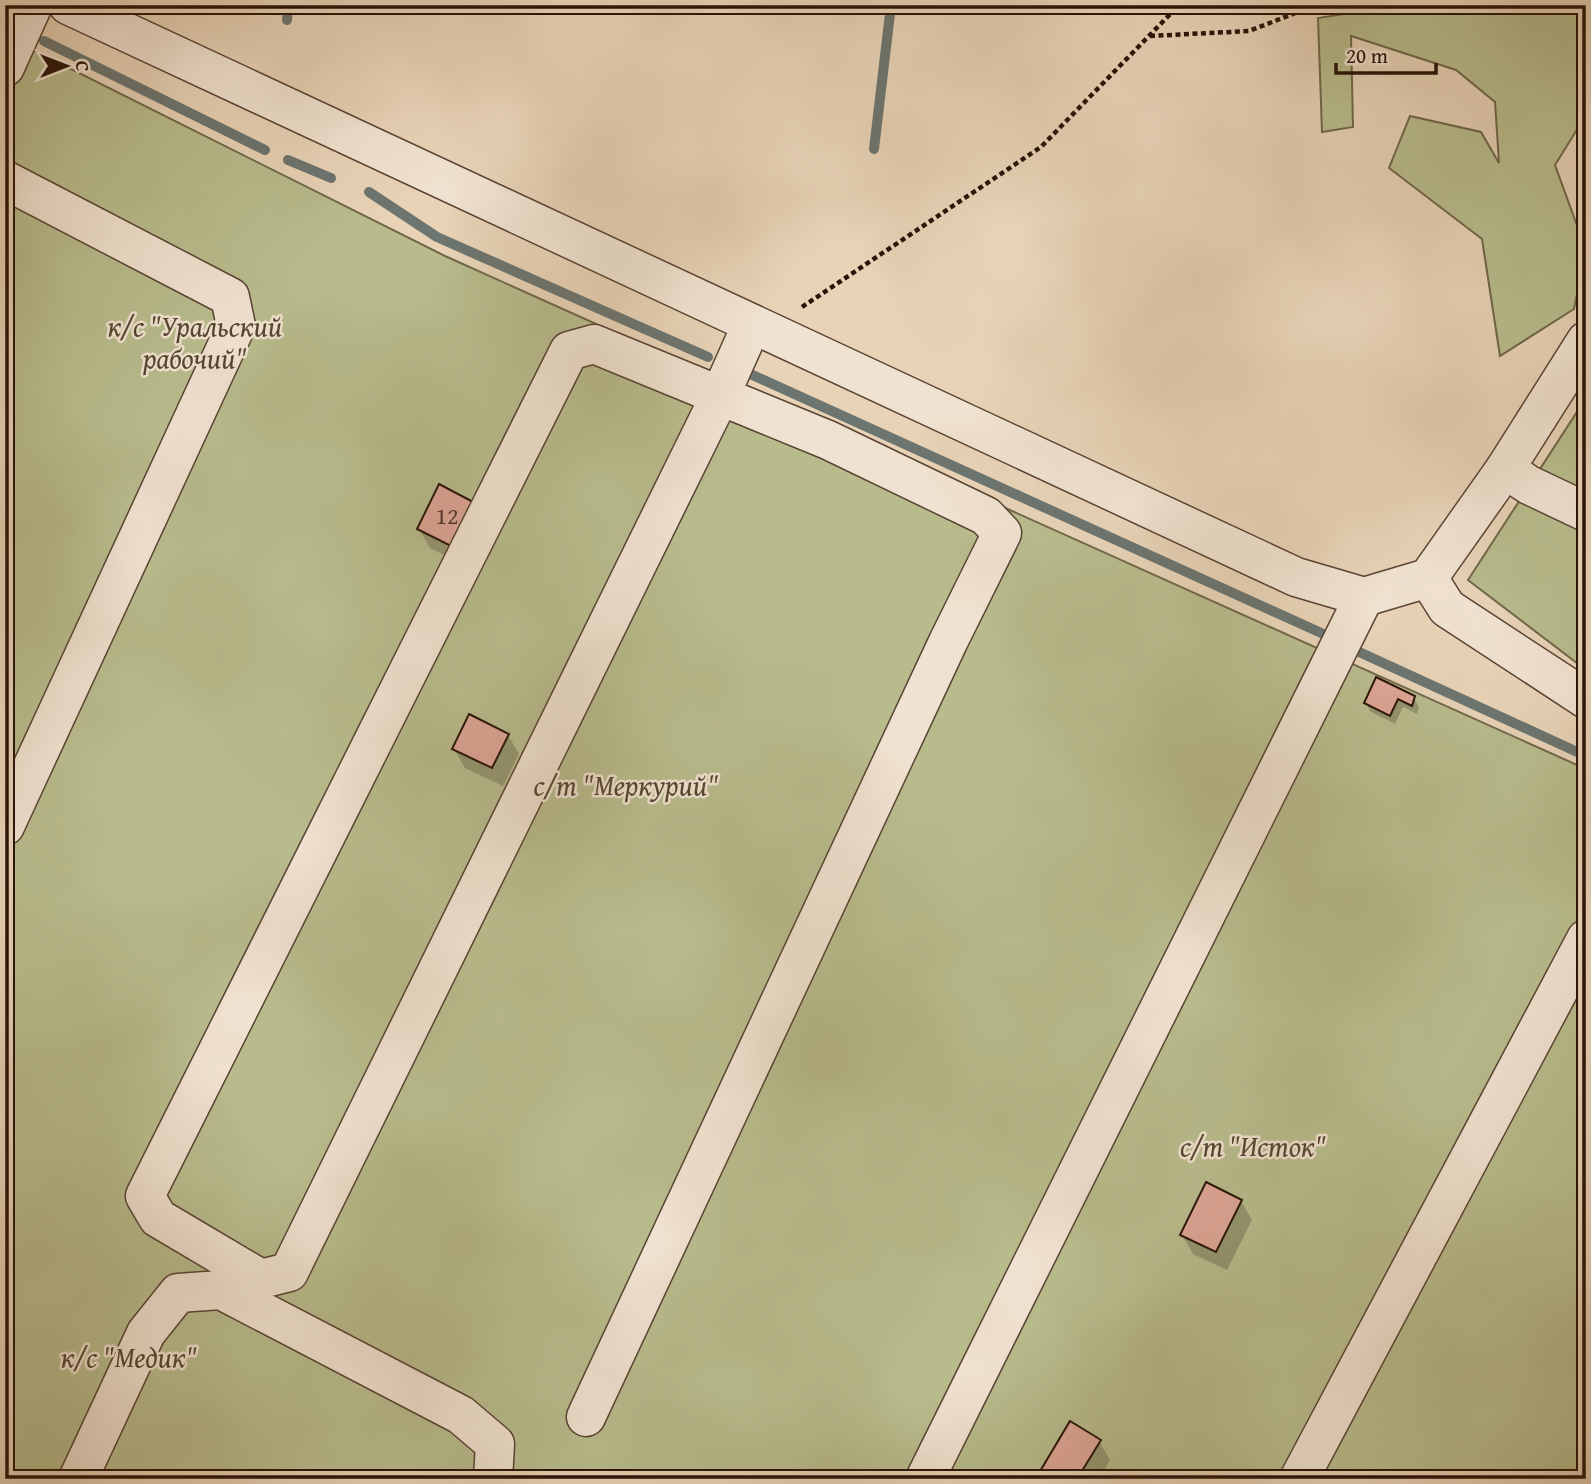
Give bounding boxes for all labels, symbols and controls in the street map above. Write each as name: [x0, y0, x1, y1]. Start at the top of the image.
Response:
north arrow: [32, 32, 102, 102]
scale bar: [1336, 32, 1435, 76]
text: 20 m: [1346, 40, 1388, 71]
text: С: [69, 61, 97, 72]
park label: к/с "Уральский рабочий": [108, 305, 282, 378]
house number: 12: [435, 498, 459, 533]
park label: с/т "Меркурий": [534, 764, 718, 805]
park label: с/т "Исток": [1180, 1125, 1326, 1166]
park label: к/с "Медик": [61, 1336, 197, 1377]

